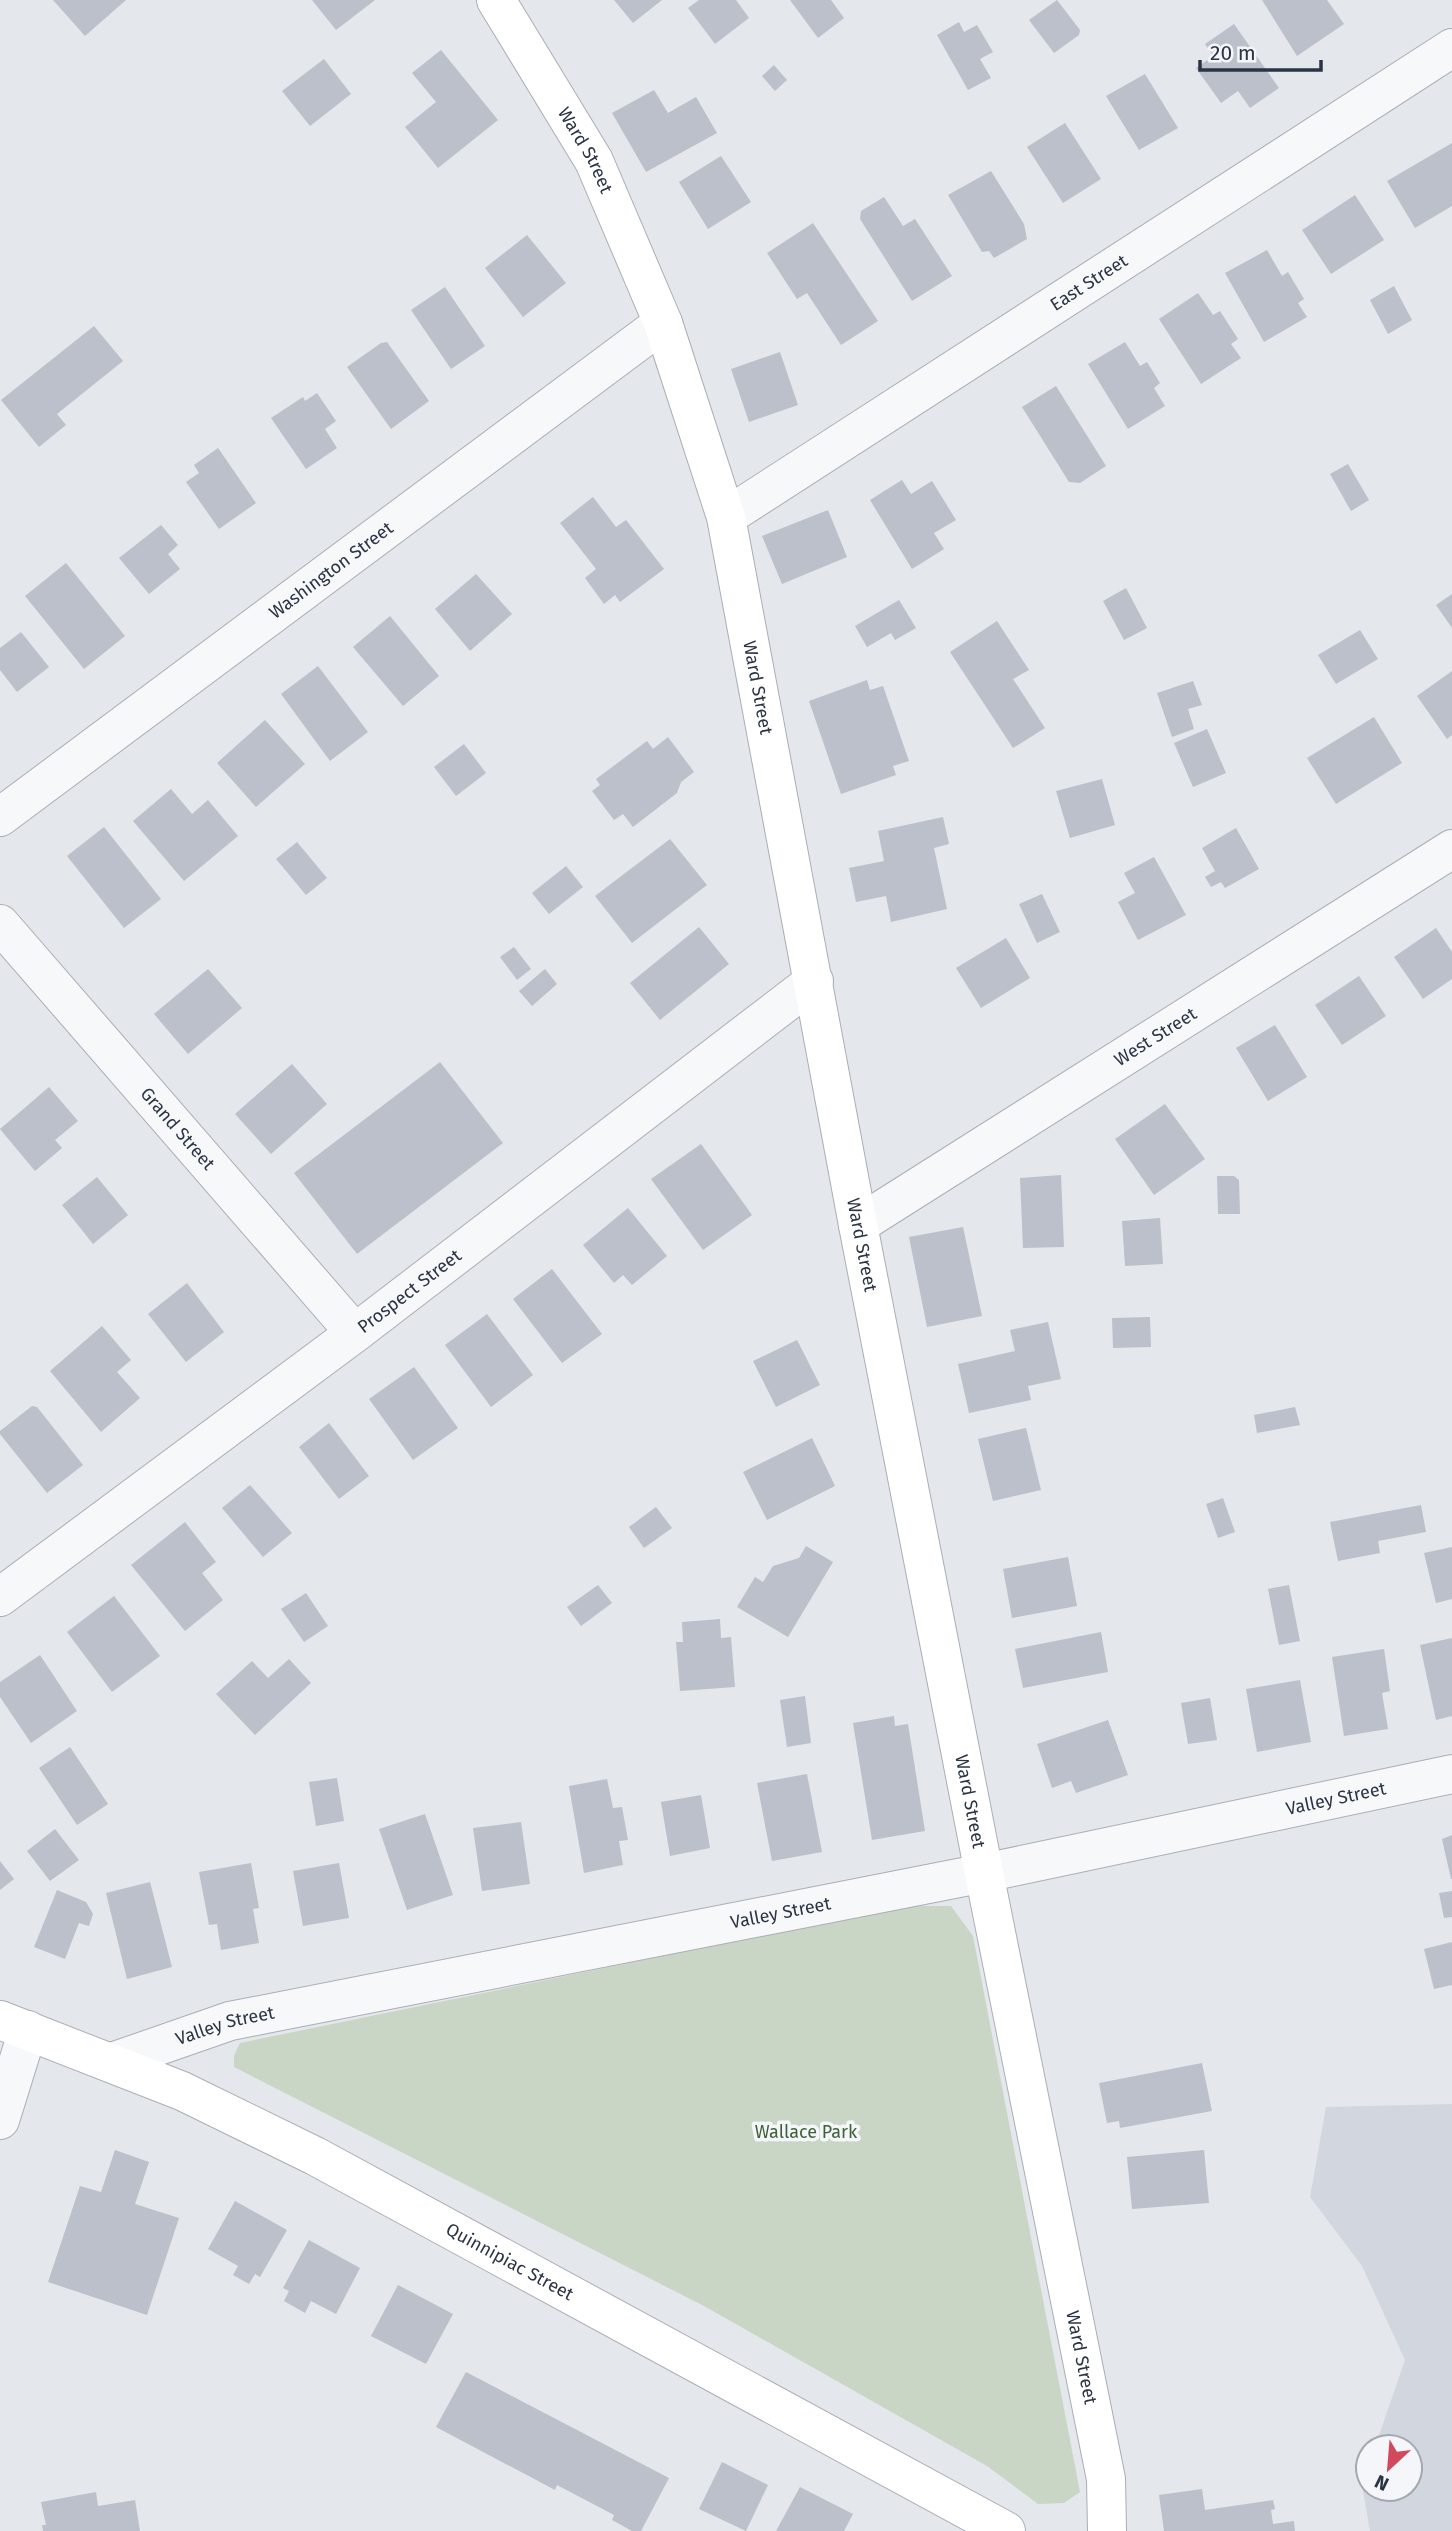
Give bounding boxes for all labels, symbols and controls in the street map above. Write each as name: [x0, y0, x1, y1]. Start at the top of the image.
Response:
scale bar: [1200, 28, 1321, 72]
text: 20 m: [1210, 40, 1256, 66]
street label: Ward Street: [553, 103, 618, 197]
street label: East Street: [1046, 249, 1132, 316]
street label: Washington Street: [265, 517, 398, 624]
street label: Ward Street: [738, 639, 777, 737]
street label: West Street: [1110, 1002, 1201, 1071]
street label: Grand Street: [136, 1083, 220, 1175]
street label: Ward Street: [842, 1196, 882, 1294]
street label: Prospect Street: [353, 1244, 466, 1338]
street label: Ward Street: [950, 1753, 990, 1851]
street label: Valley Street: [1284, 1777, 1388, 1820]
street label: Valley Street: [729, 1892, 833, 1934]
street label: Valley Street: [173, 2001, 277, 2050]
park label: Wallace Park: [755, 2121, 858, 2143]
street label: Quinnipiac Street: [442, 2218, 578, 2305]
street label: Ward Street: [1061, 2309, 1102, 2407]
north arrow: [1354, 2433, 1424, 2503]
text: N: [1371, 2470, 1392, 2496]

